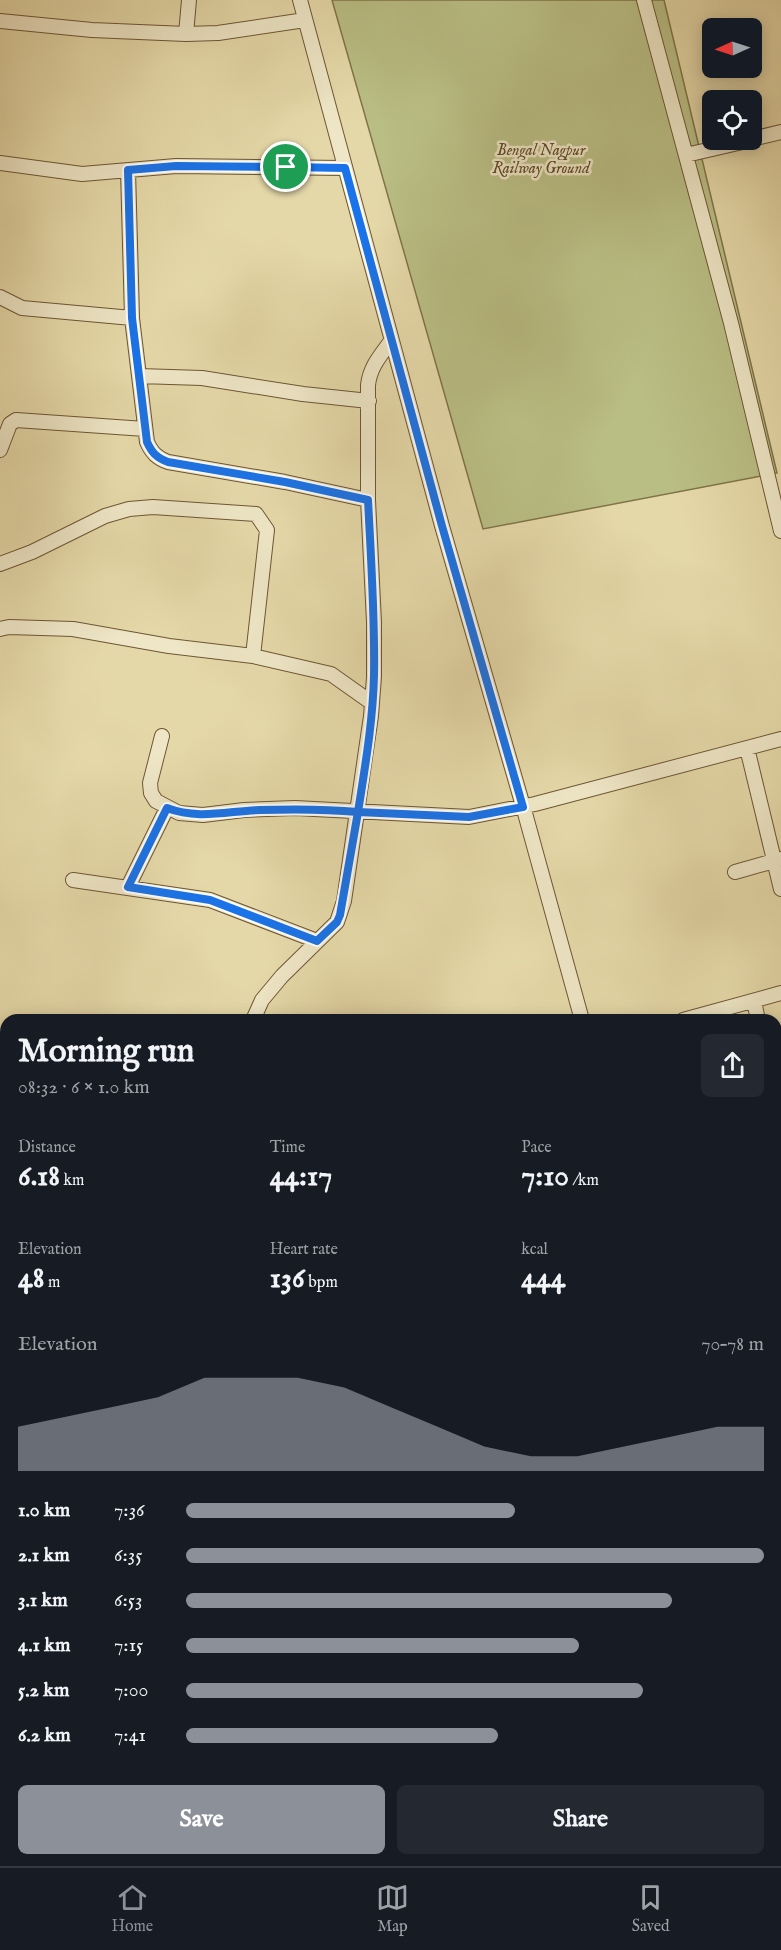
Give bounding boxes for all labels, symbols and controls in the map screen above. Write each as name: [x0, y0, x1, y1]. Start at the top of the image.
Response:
north arrow: [702, 18, 762, 78]
map controls: [702, 18, 762, 150]
button: locate: [702, 90, 762, 150]
pin: [260, 141, 311, 192]
park label: Bengal Nagpur Railway Ground: [492, 141, 591, 179]
icon: arrive: [269, 150, 302, 183]
text: Morning run: [18, 1031, 194, 1073]
button: share: [701, 1034, 764, 1097]
text: 08:32 · 6 × 1.0 km: [18, 1075, 150, 1100]
text: Distance: [18, 1138, 76, 1158]
text: Time: [270, 1138, 305, 1158]
text: Pace: [521, 1138, 552, 1158]
text: 6.18: [18, 1158, 60, 1196]
text: 44:17: [270, 1158, 332, 1196]
text: 7:10: [521, 1158, 569, 1196]
text: km: [60, 1171, 84, 1191]
text: /km: [569, 1171, 599, 1191]
text: Elevation: [18, 1240, 81, 1260]
text: Heart rate: [270, 1240, 338, 1260]
text: kcal: [521, 1240, 548, 1260]
text: 48: [18, 1260, 44, 1298]
text: 136: [270, 1260, 305, 1298]
text: 444: [521, 1260, 565, 1298]
text: m: [44, 1273, 60, 1293]
text: bpm: [305, 1273, 338, 1293]
text: Elevation: [18, 1332, 97, 1357]
text: 70–78 m: [701, 1332, 764, 1357]
text: 1.0 km: [18, 1498, 70, 1523]
text: 7:36: [114, 1498, 145, 1523]
text: 2.1 km: [18, 1543, 70, 1568]
text: 6:35: [114, 1543, 142, 1568]
text: 3.1 km: [18, 1588, 68, 1613]
text: 6:53: [114, 1588, 142, 1613]
text: 4.1 km: [18, 1633, 71, 1658]
text: 7:15: [114, 1633, 143, 1658]
text: 5.2 km: [18, 1678, 69, 1703]
text: 7:00: [114, 1678, 148, 1703]
text: 6.2 km: [18, 1723, 71, 1748]
text: 7:41: [114, 1723, 146, 1748]
button: Save: [18, 1785, 385, 1854]
button: Share: [397, 1785, 764, 1854]
tab: Home: [111, 1881, 153, 1937]
tab: Map: [376, 1881, 409, 1937]
tab: Saved: [632, 1881, 670, 1937]

